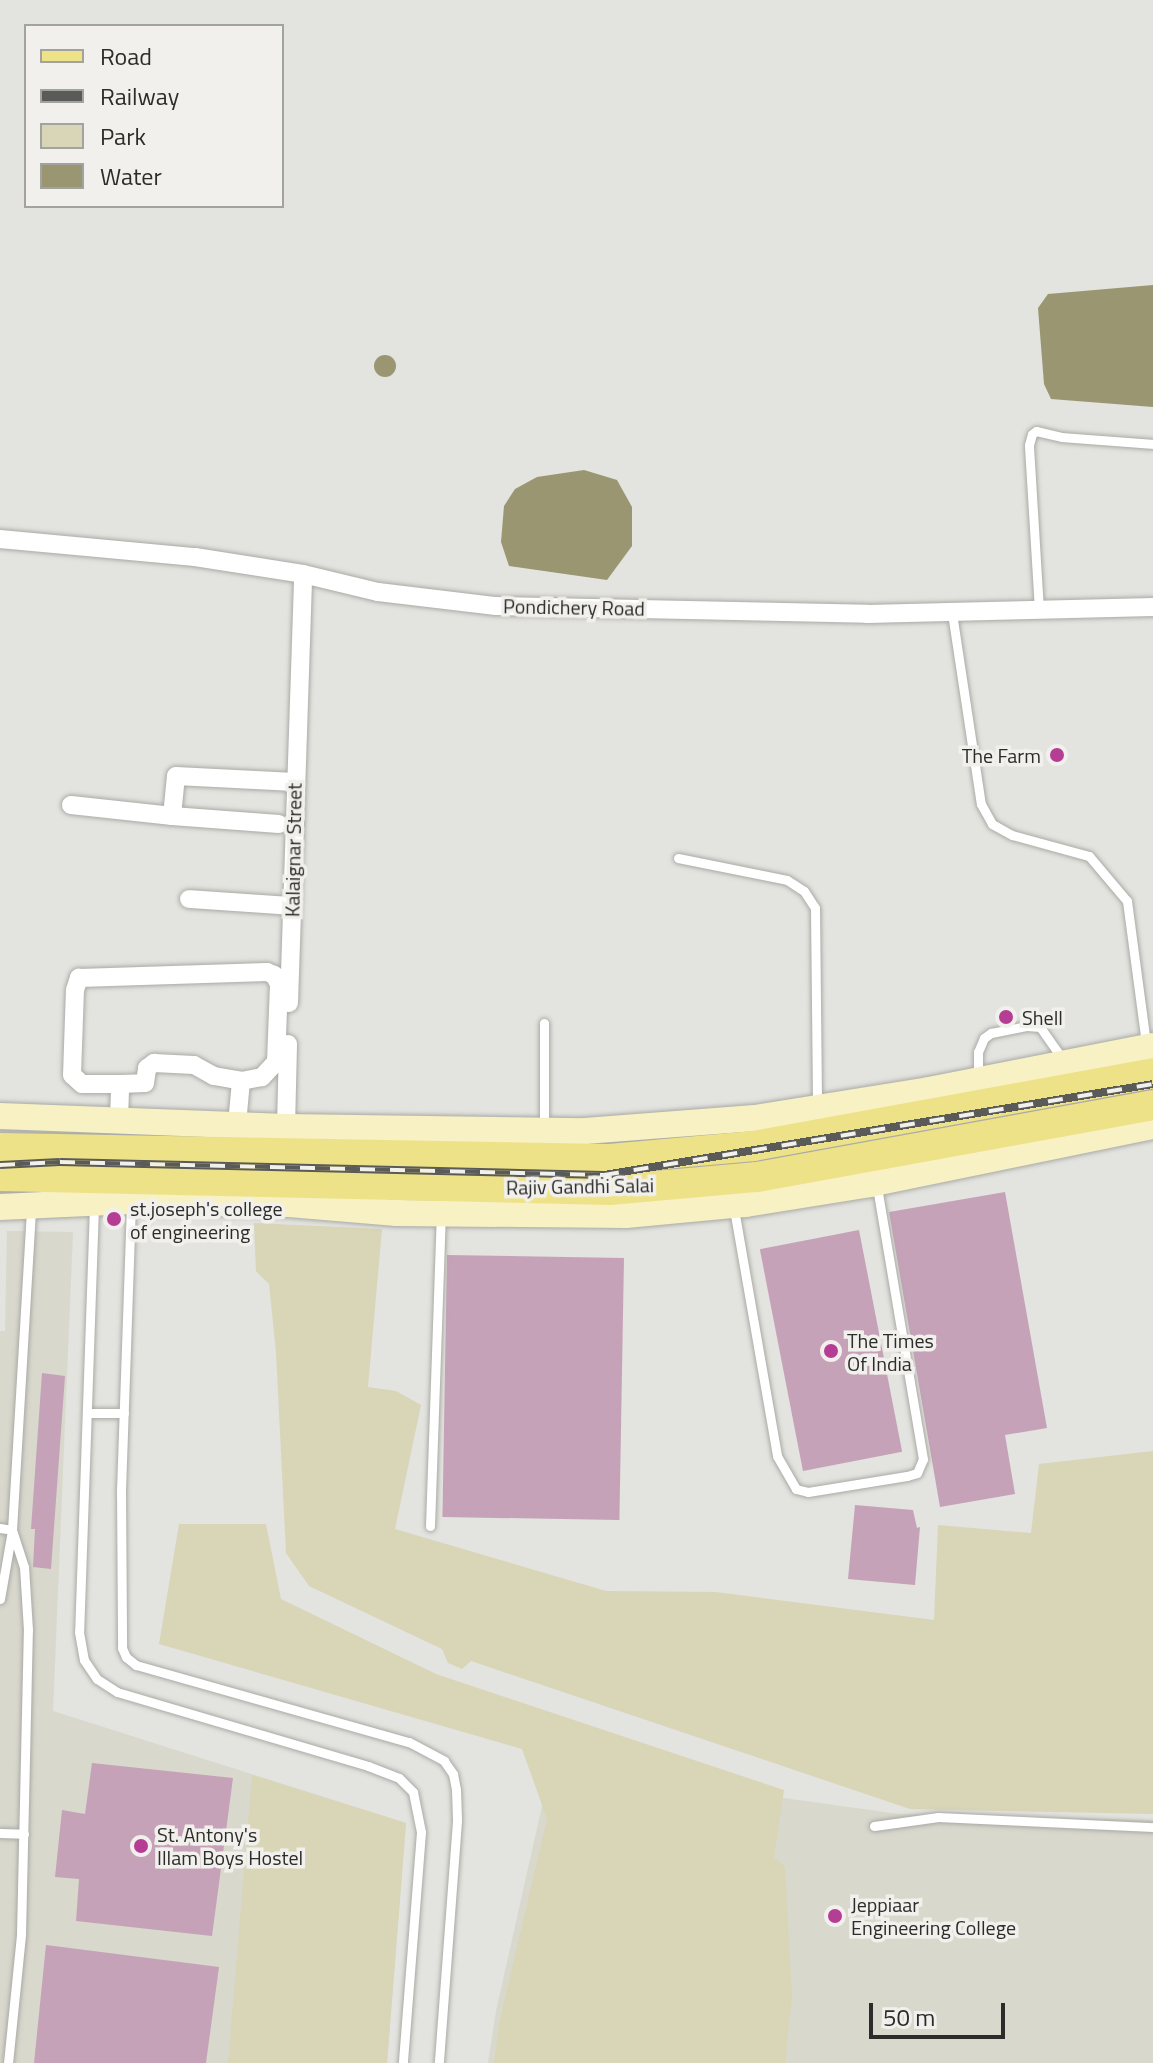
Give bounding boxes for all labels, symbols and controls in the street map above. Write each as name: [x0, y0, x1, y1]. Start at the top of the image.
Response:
legend: [24, 24, 284, 208]
text: Road: [100, 38, 152, 74]
text: Railway: [100, 78, 179, 114]
text: Park: [100, 118, 146, 154]
text: Water: [100, 158, 162, 194]
street label: Pondichery Road: [503, 594, 645, 620]
place label: The Farm: [962, 743, 1041, 767]
marker: The Farm: [1048, 746, 1066, 764]
street label: Kalaignar Street: [280, 783, 306, 917]
place label: Shell: [1022, 1005, 1063, 1029]
marker: Shell: [997, 1008, 1015, 1026]
street label: Rajiv Gandhi Salai: [506, 1173, 654, 1199]
place label: st.joseph's college of engineering: [130, 1196, 283, 1243]
marker: st.joseph's college of engineering: [105, 1210, 123, 1228]
place label: The Times Of India: [847, 1328, 934, 1375]
marker: The Times Of India: [822, 1342, 840, 1360]
place label: St. Antony's Illam Boys Hostel: [157, 1822, 303, 1869]
marker: St. Antony's Illam Boys Hostel: [132, 1837, 150, 1855]
place label: Jeppiaar Engineering College: [851, 1892, 1016, 1939]
marker: Jeppiaar Engineering College: [826, 1907, 844, 1925]
scale bar: [873, 1987, 1009, 2037]
text: 50 m: [883, 1999, 935, 2035]

